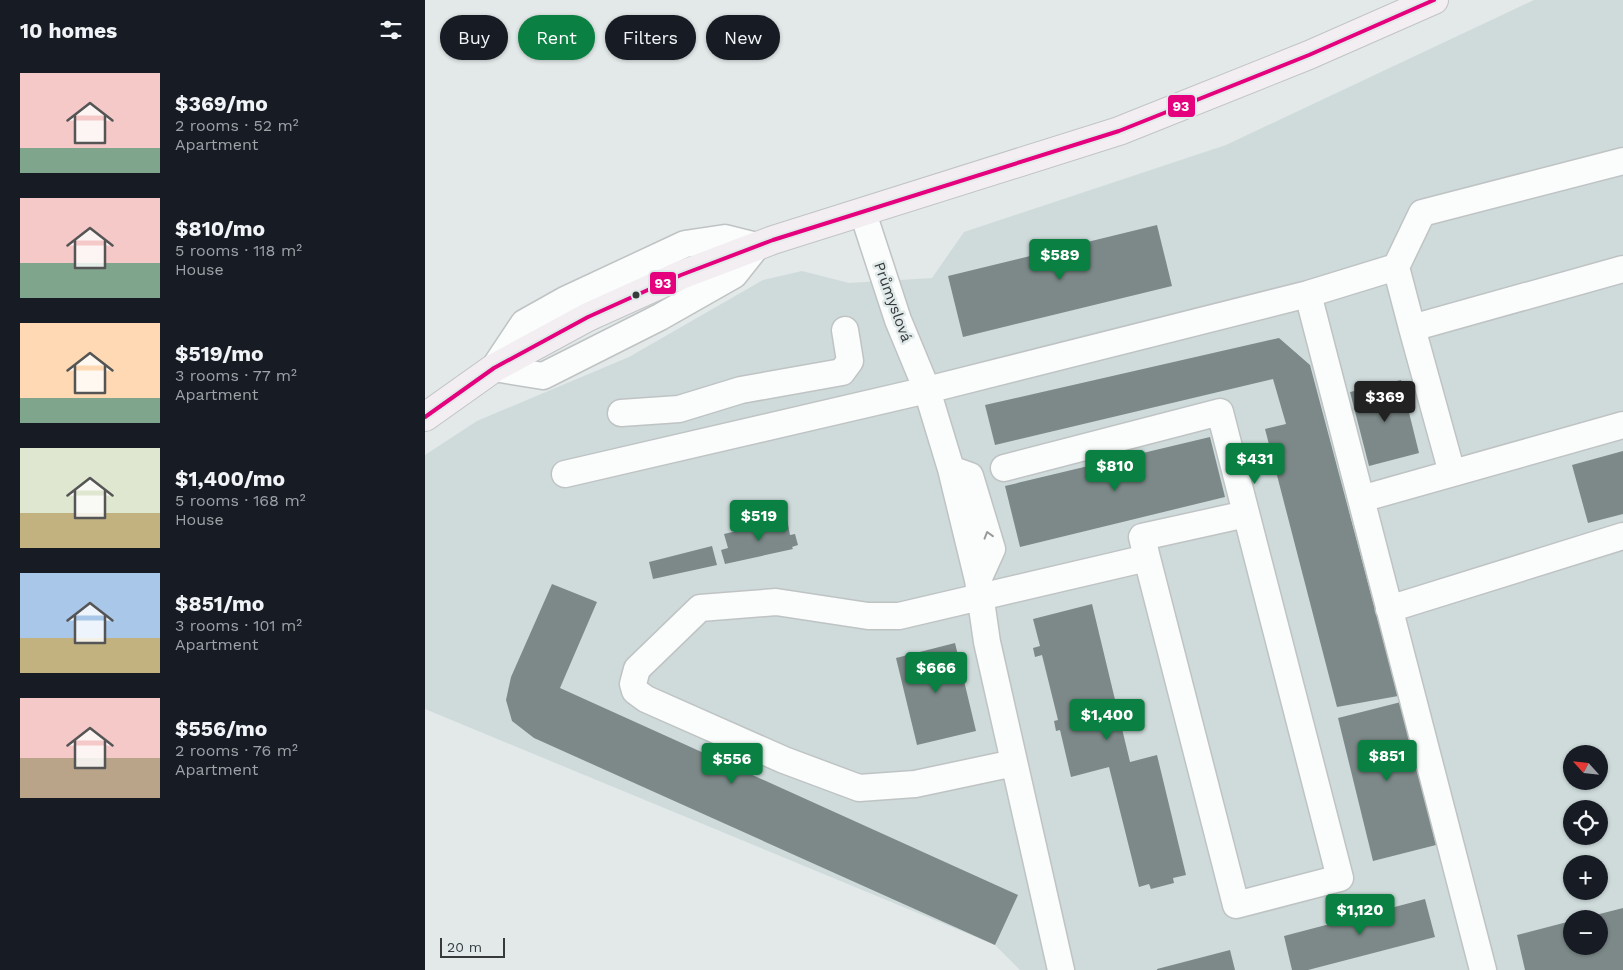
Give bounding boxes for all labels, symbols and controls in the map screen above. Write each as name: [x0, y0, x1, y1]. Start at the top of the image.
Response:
chip: Buy: [440, 15, 508, 60]
chip: Rent: [518, 15, 595, 60]
chip: Filters: [605, 15, 696, 60]
chip: New: [706, 15, 780, 60]
icon: filters: [377, 16, 405, 44]
text: 10 homes: [20, 18, 117, 43]
text: $369/mo: [175, 91, 268, 116]
icon: home: [60, 93, 120, 153]
line badge: 93: [1167, 94, 1196, 118]
text: 93: [1173, 98, 1189, 114]
text: 2 rooms · 52 m²: [175, 116, 299, 135]
text: Apartment: [175, 135, 258, 154]
text: $810/mo: [175, 216, 265, 241]
icon: home: [60, 218, 120, 278]
pin: $589: [1030, 238, 1090, 281]
text: 5 rooms · 118 m²: [175, 241, 302, 260]
text: $589: [1040, 245, 1080, 264]
text: House: [175, 260, 224, 279]
street label: Průmyslová: [870, 260, 916, 345]
line badge: 93: [649, 271, 677, 295]
text: 93: [655, 275, 671, 291]
unlabelled marker: [631, 290, 641, 300]
text: $519/mo: [175, 341, 264, 366]
icon: home: [60, 343, 120, 403]
text: 3 rooms · 77 m²: [175, 366, 297, 385]
pin: $369: [1355, 380, 1415, 423]
text: Apartment: [175, 385, 258, 404]
text: $369: [1365, 387, 1405, 406]
pin: $431: [1225, 442, 1285, 485]
text: $431: [1237, 449, 1273, 468]
pin: $810: [1085, 450, 1145, 492]
text: $810: [1096, 456, 1134, 475]
text: $1,400/mo: [175, 466, 285, 491]
icon: home: [60, 468, 120, 528]
text: 5 rooms · 168 m²: [175, 491, 306, 510]
pin: $519: [729, 500, 789, 542]
text: $519: [741, 506, 777, 525]
text: House: [175, 510, 224, 529]
one-way arrow: [984, 531, 994, 539]
text: $851/mo: [175, 591, 264, 616]
icon: home: [60, 593, 120, 653]
text: 3 rooms · 101 m²: [175, 616, 302, 635]
text: Apartment: [175, 635, 258, 654]
pin: $666: [906, 652, 966, 694]
text: $666: [916, 658, 956, 677]
pin: $1,400: [1066, 698, 1148, 741]
text: $1,400: [1081, 705, 1133, 724]
text: $556/mo: [175, 716, 267, 741]
icon: home: [60, 718, 120, 778]
pin: $851: [1357, 740, 1417, 782]
text: 2 rooms · 76 m²: [175, 741, 298, 760]
pin: $556: [702, 742, 762, 785]
north arrow: [1563, 745, 1607, 790]
map controls: [1563, 745, 1608, 955]
text: $851: [1369, 746, 1405, 765]
text: $556: [713, 749, 751, 768]
text: Apartment: [175, 760, 258, 779]
button: locate: [1563, 800, 1608, 845]
button: +: [1563, 855, 1608, 900]
pin: $1,120: [1319, 894, 1401, 936]
text: $1,120: [1337, 900, 1383, 919]
button: −: [1563, 910, 1608, 955]
scale bar: [440, 935, 505, 958]
text: 20 m: [447, 939, 482, 955]

